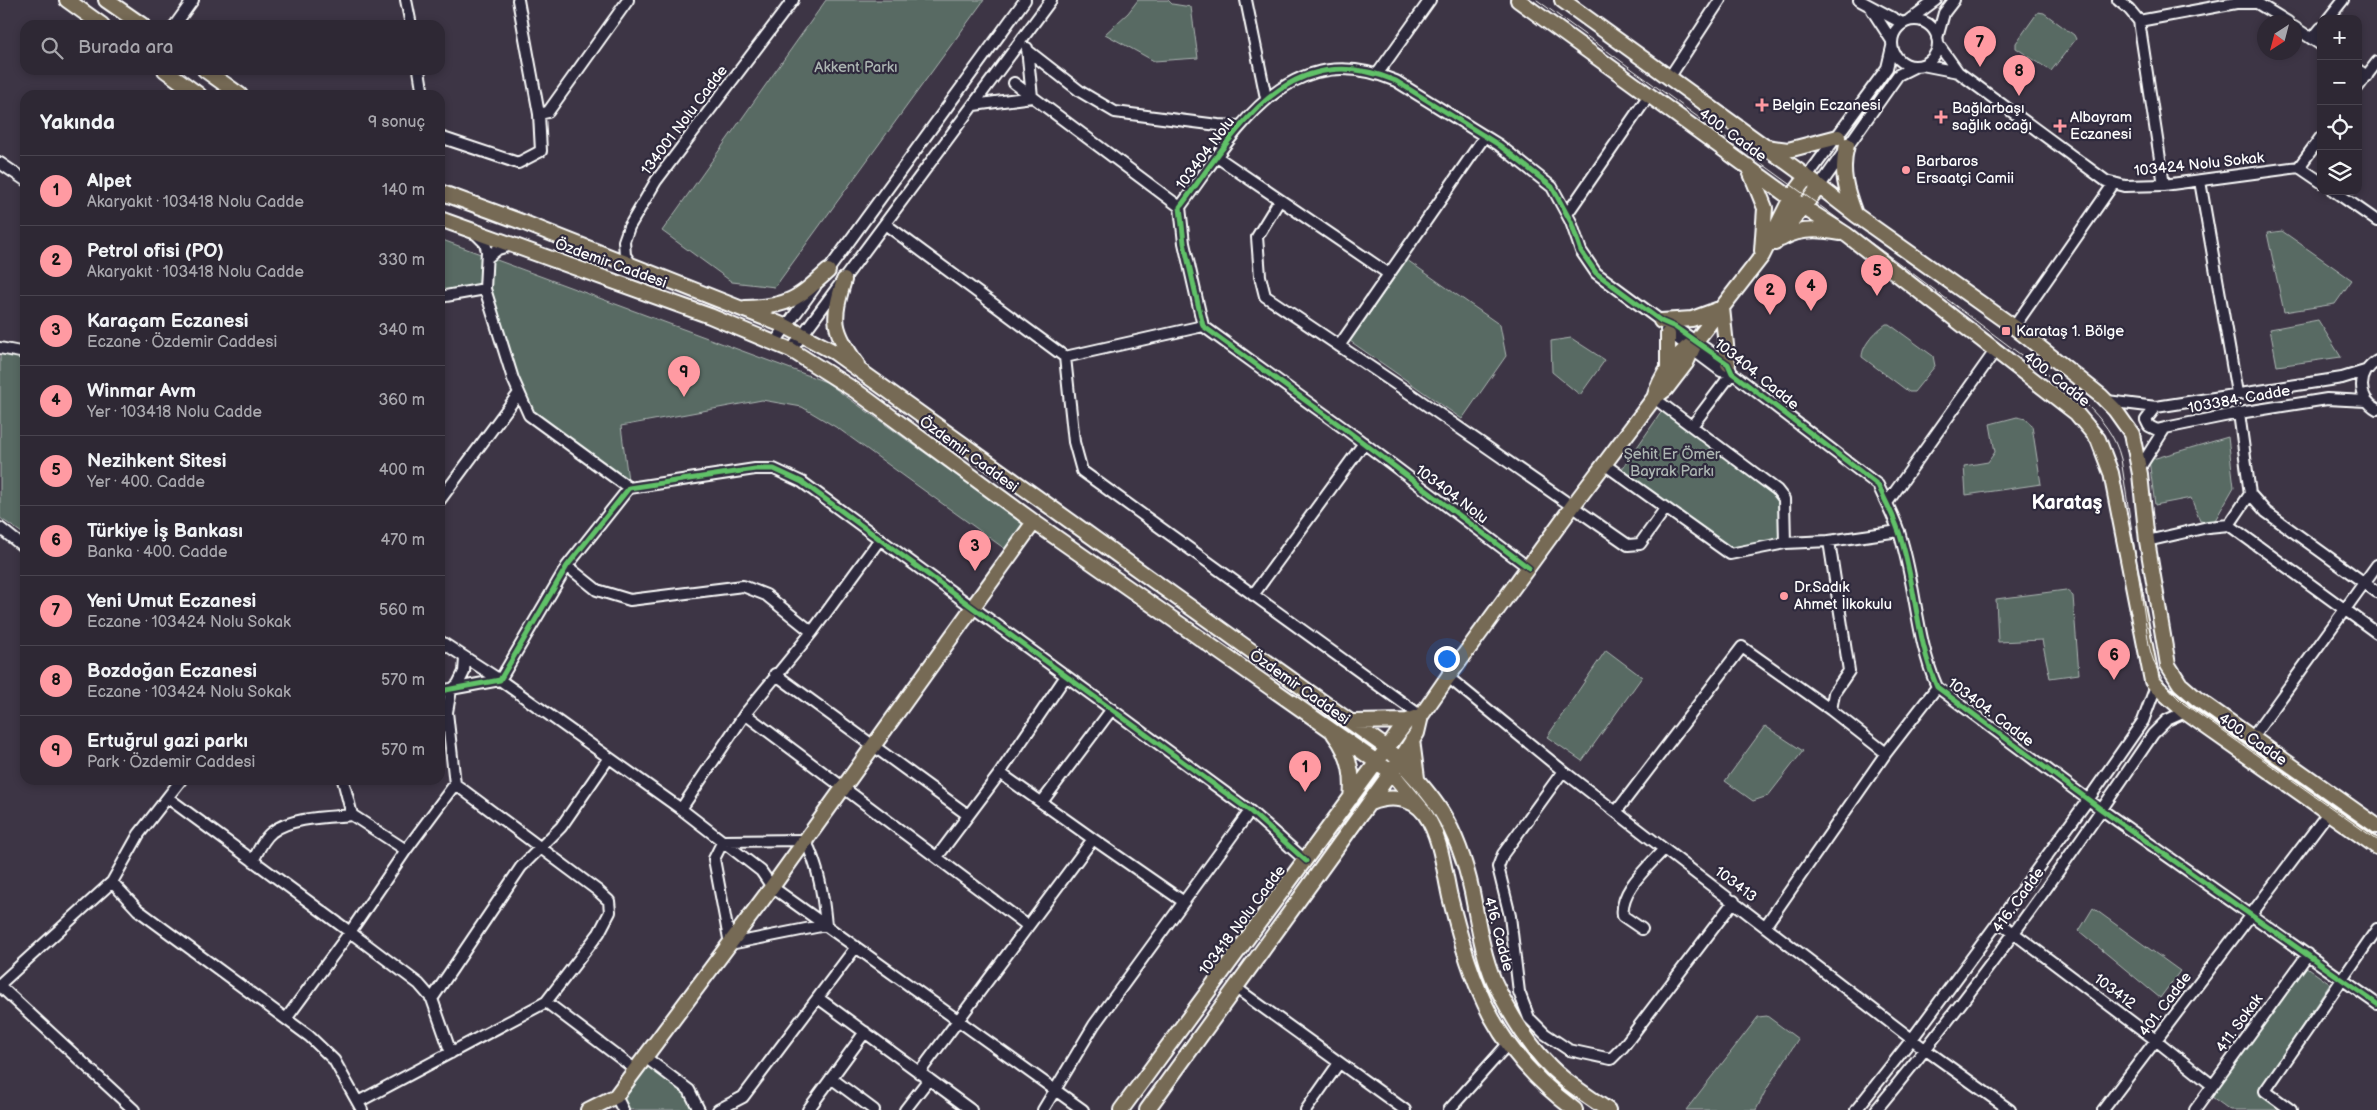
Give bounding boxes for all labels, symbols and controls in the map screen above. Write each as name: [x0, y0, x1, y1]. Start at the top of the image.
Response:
north arrow: [2257, 15, 2302, 60]
map controls: [2317, 15, 2362, 195]
button: +: [2317, 15, 2362, 60]
search box: [20, 20, 445, 75]
pin: 7: [1964, 26, 1996, 67]
icon: search: [38, 34, 66, 62]
text: Burada ara: [78, 36, 174, 59]
pin: 8: [2003, 55, 2035, 96]
park label: Akkent Parkı: [814, 58, 898, 77]
button: −: [2317, 60, 2362, 105]
street label: 134001 Nolu Cadde: [637, 62, 732, 179]
place label: Belgin Eczanesi: [1772, 96, 1881, 115]
marker: Belgin Eczanesi: [1756, 99, 1768, 111]
place label: Bağlarbaşı sağlık ocağı: [1952, 99, 2032, 135]
street label: 400. Cadde: [1695, 104, 1770, 166]
button: locate: [2317, 105, 2362, 150]
place label: Albayram Eczanesi: [2070, 108, 2132, 144]
text: Yakında: [40, 110, 115, 135]
marker: Bağlarbaşı sağlık ocağı: [1934, 110, 1948, 124]
text: 9 sonuç: [368, 113, 425, 132]
street label: 103404 Nolu: [1172, 113, 1239, 194]
marker: Albayram Eczanesi: [2054, 120, 2066, 132]
street label: 103424 Nolu Sokak: [2133, 148, 2266, 181]
button: layers: [2317, 150, 2362, 195]
place label: Barbaros Ersaatçi Camii: [1916, 152, 2014, 188]
marker: Barbaros Ersaatçi Camii: [1900, 164, 1912, 176]
text: Alpet: [87, 170, 132, 193]
text: 1: [53, 181, 59, 200]
text: 140 m: [382, 181, 425, 200]
text: Akaryakıt · 103418 Nolu Cadde: [87, 193, 304, 212]
street label: Özdemir Caddesi: [552, 234, 669, 293]
text: Petrol ofisi (PO): [87, 240, 224, 263]
text: 2: [51, 251, 61, 270]
text: 330 m: [378, 251, 425, 270]
pin: 5: [1861, 255, 1893, 296]
text: Akaryakıt · 103418 Nolu Cadde: [87, 263, 304, 282]
pin: 4: [1795, 270, 1827, 311]
pin: 2: [1754, 274, 1786, 315]
text: Karaçam Eczanesi: [87, 310, 248, 333]
text: 3: [51, 321, 61, 340]
text: 340 m: [378, 321, 425, 340]
place label: Karataş 1. Bölge: [2016, 322, 2124, 341]
marker: Karataş 1. Bölge: [2000, 325, 2012, 337]
text: Eczane · Özdemir Caddesi: [87, 333, 277, 352]
street label: 103404. Cadde: [1711, 335, 1803, 414]
street label: 400. Cadde: [2020, 348, 2094, 411]
pin: 9: [668, 356, 700, 397]
text: Winmar Avm: [87, 380, 196, 403]
street label: 103384. Cadde: [2187, 381, 2292, 418]
text: 4: [51, 391, 61, 410]
text: 360 m: [378, 391, 425, 410]
text: Yer · 103418 Nolu Cadde: [87, 403, 262, 422]
street label: Özdemir Caddesi: [915, 412, 1022, 497]
park label: Şehit Er Ömer Bayrak Parkı: [1624, 445, 1721, 481]
text: Nezihkent Sitesi: [87, 450, 226, 473]
text: 5: [51, 461, 61, 480]
text: 400 m: [379, 461, 425, 480]
street label: 103404 Nolu: [1411, 461, 1492, 528]
text: Yer · 400. Cadde: [87, 473, 205, 492]
district label: Karataş: [2032, 491, 2103, 515]
text: Türkiye İş Bankası: [87, 520, 243, 543]
pin: 3: [959, 530, 991, 571]
text: 6: [51, 531, 61, 550]
text: 470 m: [380, 531, 425, 550]
text: Banka · 400. Cadde: [87, 543, 227, 562]
place label: Dr.Sadık Ahmet İlkokulu: [1794, 578, 1892, 614]
text: Yeni Umut Eczanesi: [87, 590, 256, 613]
marker: Dr.Sadık Ahmet İlkokulu: [1778, 590, 1790, 602]
text: 7: [52, 601, 60, 620]
text: 560 m: [379, 601, 425, 620]
text: Eczane · 103424 Nolu Sokak: [87, 613, 291, 632]
pin: 6: [2098, 639, 2130, 680]
street label: Özdemir Caddesi: [1246, 646, 1353, 729]
your location: [1434, 646, 1460, 672]
text: Bozdoğan Eczanesi: [87, 660, 257, 683]
text: 8: [51, 671, 61, 690]
text: 570 m: [381, 671, 425, 690]
street label: 103404. Cadde: [1944, 674, 2038, 751]
text: Eczane · 103424 Nolu Sokak: [87, 683, 291, 702]
street label: 400. Cadde: [2215, 709, 2291, 770]
text: Ertuğrul gazi parkı: [87, 730, 248, 753]
text: 9: [51, 741, 61, 760]
text: 570 m: [381, 741, 425, 760]
pin: 1: [1289, 751, 1321, 792]
text: Park · Özdemir Caddesi: [87, 753, 255, 772]
street label: 103418 Nolu Cadde: [1195, 862, 1290, 979]
street label: 103413: [1711, 862, 1761, 906]
street label: 416. Cadde: [1988, 864, 2049, 937]
street label: 416. Cadde: [1479, 895, 1518, 974]
street label: 401. Cadde: [2135, 968, 2196, 1040]
street label: 103412: [2090, 969, 2140, 1013]
street label: 411. Sokak: [2212, 990, 2267, 1056]

